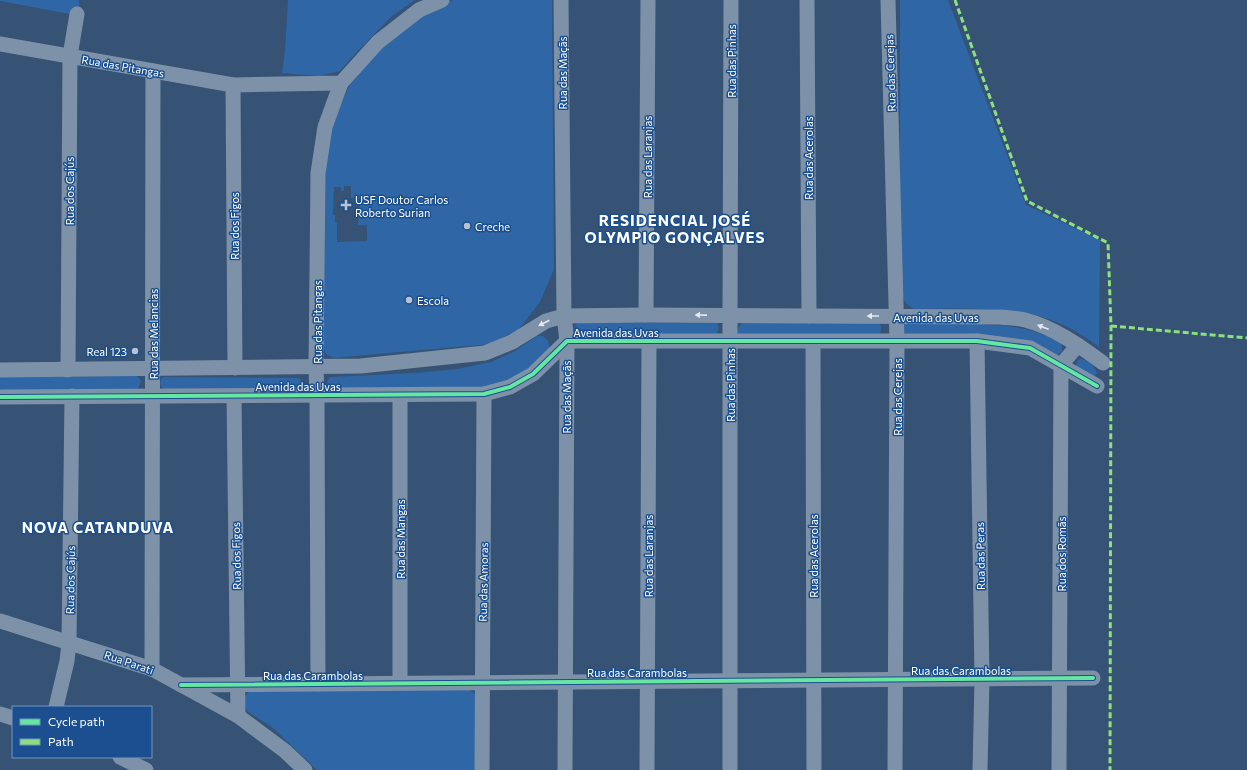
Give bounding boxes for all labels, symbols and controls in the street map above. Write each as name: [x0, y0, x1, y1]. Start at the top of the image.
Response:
street label: Rua das Pinhas: [725, 24, 738, 98]
street label: Rua das Cerejas: [882, 34, 898, 112]
street label: Rua das Maçãs: [556, 37, 569, 109]
street label: Rua das Pitangas: [81, 52, 165, 80]
street label: Rua das Laranjas: [641, 116, 654, 198]
street label: Rua das Acerolas: [802, 116, 815, 200]
street label: Rua dos Cajús: [63, 157, 76, 225]
street label: Rua dos Figos: [228, 192, 241, 260]
place label: USF Doutor Carlos Roberto Surian: [355, 193, 448, 219]
marker: USF Doutor Carlos Roberto Surian: [340, 199, 352, 211]
district label: RESIDENCIAL JOSÉ OLYMPIO GONÇALVES: [584, 211, 766, 246]
place label: Creche: [475, 220, 510, 233]
marker: Creche: [462, 221, 472, 231]
street label: Rua das Pitangas: [311, 280, 324, 364]
street label: Rua das Melancias: [147, 289, 160, 379]
place label: Escola: [417, 294, 449, 307]
marker: Escola: [404, 295, 414, 305]
street label: Avenida das Uvas: [893, 311, 979, 324]
one-way arrow: [694, 312, 707, 318]
one-way arrow: [866, 313, 879, 319]
one-way arrow: [538, 320, 550, 326]
one-way arrow: [1037, 323, 1049, 329]
street label: Avenida das Uvas: [573, 326, 659, 339]
place label: Real 123: [86, 345, 127, 358]
marker: Real 123: [130, 346, 140, 356]
street label: Rua das Pinhas: [724, 348, 737, 422]
street label: Rua das Cerejas: [891, 358, 904, 436]
street label: Rua das Maçãs: [560, 361, 573, 433]
street label: Avenida das Uvas: [255, 380, 341, 393]
street label: Rua das Mangas: [394, 499, 407, 579]
street label: Rua das Acerolas: [807, 514, 820, 598]
street label: Rua das Laranjas: [642, 515, 655, 597]
street label: Rua dos Romãs: [1055, 516, 1068, 592]
district label: NOVA CATANDUVA: [22, 518, 174, 536]
street label: Rua dos Figos: [229, 522, 243, 590]
street label: Rua das Peras: [973, 522, 987, 590]
street label: Rua das Amoras: [476, 542, 490, 622]
street label: Rua dos Cajús: [63, 546, 77, 614]
street label: Rua Parati: [103, 647, 156, 677]
street label: Rua das Carambolas: [911, 664, 1011, 677]
street label: Rua das Carambolas: [587, 666, 687, 679]
street label: Rua das Carambolas: [263, 669, 363, 682]
legend: [12, 706, 152, 758]
text: Cycle path: [48, 714, 105, 728]
text: Path: [48, 734, 74, 748]

